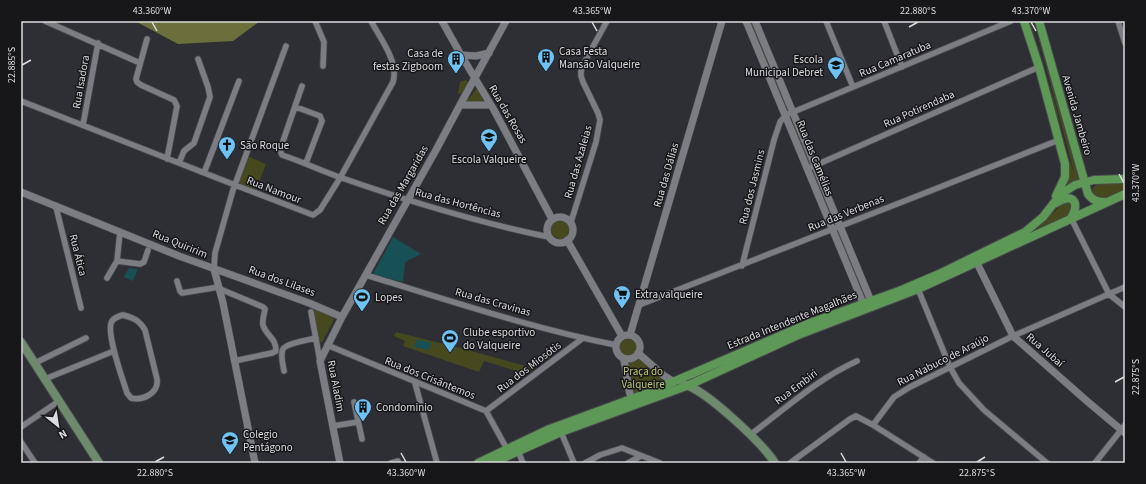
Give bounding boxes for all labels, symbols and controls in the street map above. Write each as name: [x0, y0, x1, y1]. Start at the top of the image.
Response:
text: 43.360°W: [133, 4, 171, 18]
text: 43.365°W: [573, 4, 611, 18]
text: 22.880°S: [900, 4, 936, 18]
text: 43.370°W: [1012, 4, 1050, 18]
street label: Rua Camaratuba: [857, 37, 933, 81]
place label: Casa Festa Mansão Valqueire: [559, 44, 641, 72]
place label: Casa de festas Zigboom: [373, 46, 444, 74]
text: 22.885°S: [5, 47, 19, 83]
building icon: Casa Festa Mansão Valqueire: [536, 47, 556, 72]
building icon: Casa de festas Zigboom: [446, 49, 466, 74]
place label: Escola Municipal Debret: [745, 52, 823, 80]
street label: Rua Isadora: [69, 54, 93, 110]
school or university icon: Escola Municipal Debret: [826, 55, 846, 80]
street label: Avenida Jambeiro: [1058, 73, 1096, 157]
street label: Rua das Rosas: [485, 82, 531, 146]
street label: Rua Potirendaba: [881, 87, 957, 131]
street label: Rua das Camélias: [793, 118, 837, 198]
street label: Rua das Azaleias: [560, 123, 596, 200]
school or university icon: Escola Valqueire: [479, 127, 499, 152]
church icon: São Roque: [217, 135, 237, 160]
place label: São Roque: [240, 138, 290, 153]
street label: Rua das Dálias: [650, 141, 682, 209]
street label: Rua das Margaridas: [374, 142, 432, 227]
street label: Rua dos Jasmins: [735, 148, 769, 226]
place label: Escola Valqueire: [452, 152, 527, 167]
text: 43.370°W: [1129, 164, 1143, 202]
street label: Rua Namour: [244, 173, 304, 207]
street label: Rua das Hortências: [413, 184, 503, 222]
street label: Rua das Verbenas: [806, 191, 887, 235]
street label: Rua Quiririm: [150, 226, 210, 262]
street label: Rua Ática: [66, 232, 90, 278]
street label: Rua dos Lilases: [247, 262, 318, 300]
street label: Rua das Cravinas: [454, 284, 533, 320]
supermarket icon: Extra valqueire: [612, 284, 632, 309]
sports icon: Lopes: [352, 287, 372, 312]
place label: Extra valqueire: [635, 287, 703, 302]
street label: Estrada Intendente Magalhães: [725, 287, 859, 353]
place label: Lopes: [375, 290, 403, 305]
place label: Clube esportivo do Valqueire: [463, 325, 535, 353]
sports icon: Clube esportivo do Valqueire: [440, 328, 460, 353]
street label: Rua Jubaí: [1023, 329, 1067, 371]
street label: Rua Nabuco de Araújo: [895, 330, 991, 390]
street label: Rua dos Miosótis: [494, 338, 565, 396]
street label: Rua dos Crisântemos: [382, 353, 478, 403]
street label: Rua Aladim: [324, 359, 348, 413]
text: 22.875°S: [1129, 359, 1143, 395]
park label: Praça do Valqueire: [621, 364, 665, 392]
street label: Rua Embiri: [771, 366, 821, 408]
building icon: Condominio: [353, 397, 373, 422]
place label: Condominio: [376, 400, 433, 415]
north arrow: [38, 406, 78, 446]
text: N: [56, 426, 70, 443]
place label: Colegio Pentágono: [243, 427, 293, 455]
school or university icon: Colegio Pentágono: [220, 430, 240, 455]
text: 22.880°S: [137, 466, 173, 480]
text: 43.360°W: [387, 466, 425, 480]
text: 43.365°W: [827, 466, 865, 480]
text: 22.875°S: [959, 466, 995, 480]

